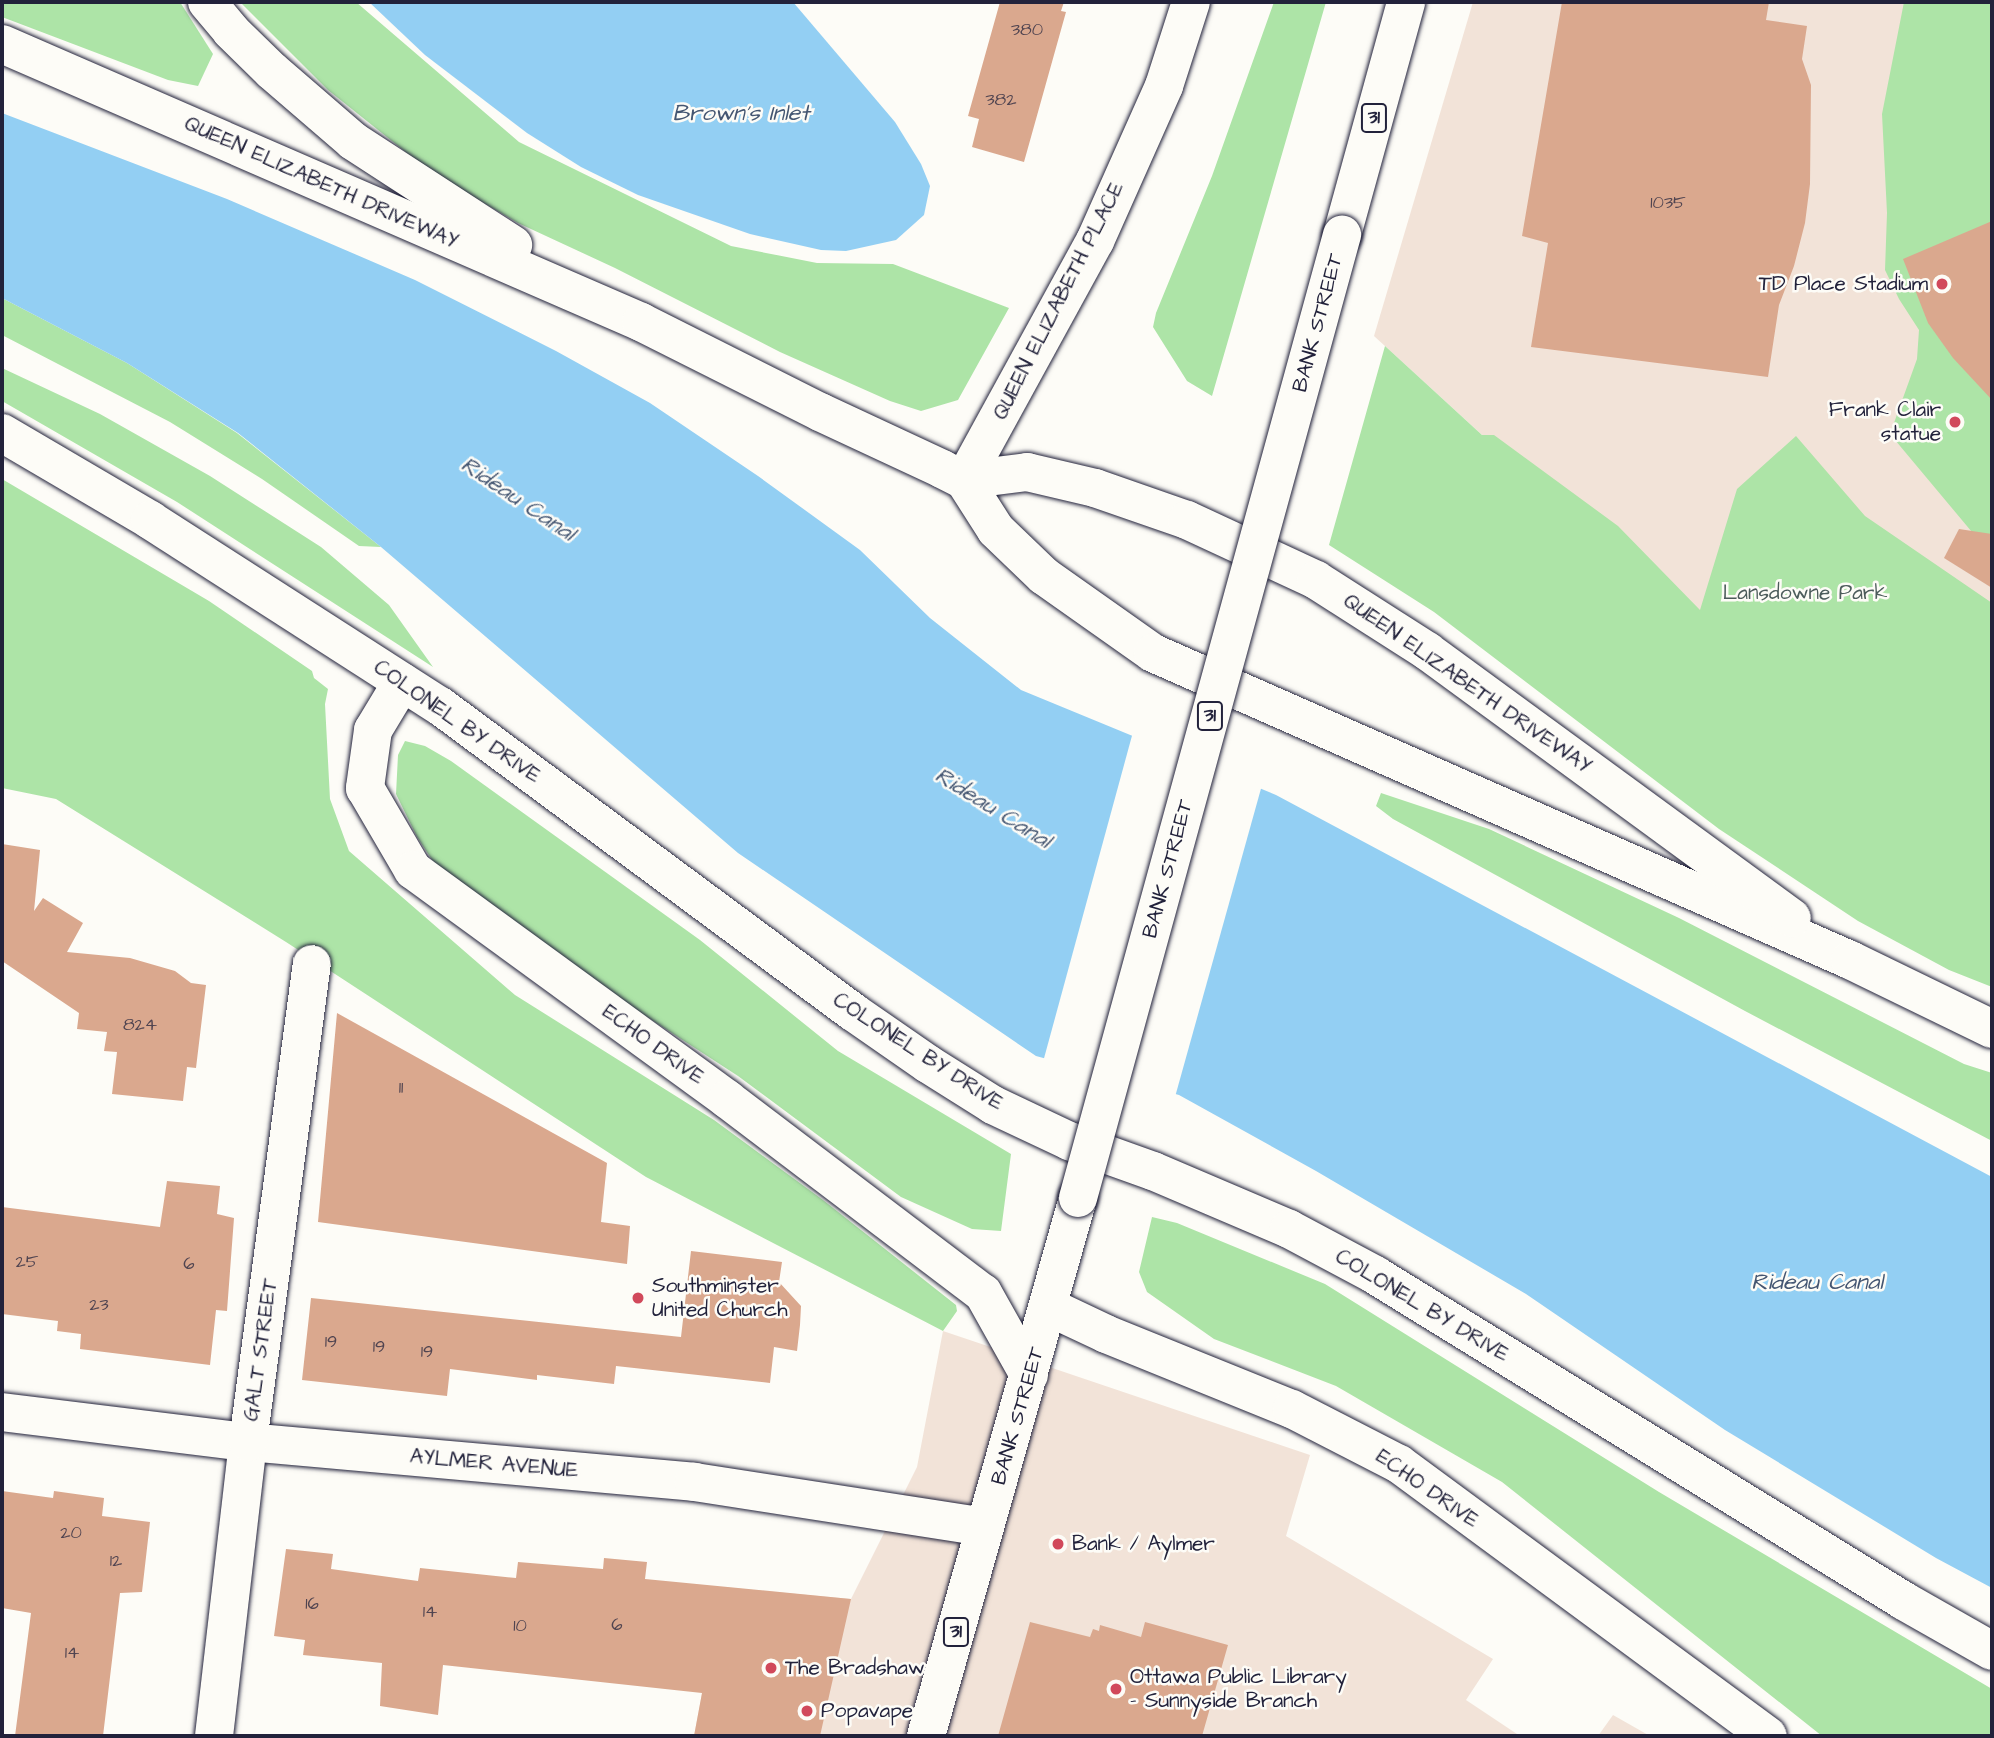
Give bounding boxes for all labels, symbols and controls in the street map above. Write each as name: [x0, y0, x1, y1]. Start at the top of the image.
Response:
house number: 380: [1011, 19, 1043, 41]
house number: 382: [985, 89, 1017, 111]
water label: Brown's Inlet: [673, 99, 809, 127]
road number: 31: [1360, 102, 1388, 134]
street label: QUEEN ELIZABETH DRIVEWAY: [180, 111, 462, 255]
street label: QUEEN ELIZABETH PLACE: [988, 178, 1130, 424]
house number: 1035: [1650, 192, 1686, 214]
street label: BANK STREET: [1287, 251, 1349, 395]
place label: TD Place Stadium: [1759, 271, 1928, 297]
marker: TD Place Stadium: [1934, 276, 1950, 292]
place label: Frank Clair statue: [1829, 397, 1941, 447]
marker: Frank Clair statue: [1947, 414, 1963, 430]
water label: Rideau Canal: [456, 451, 580, 547]
park label: Lansdowne Park: [1723, 580, 1887, 606]
street label: QUEEN ELIZABETH DRIVEWAY: [1338, 589, 1596, 779]
street label: COLONEL BY DRIVE: [369, 655, 545, 789]
road number: 31: [1196, 701, 1224, 732]
water label: Rideau Canal: [930, 761, 1056, 855]
street label: BANK STREET: [1137, 797, 1199, 941]
street label: COLONEL BY DRIVE: [828, 988, 1008, 1116]
street label: ECHO DRIVE: [597, 1000, 709, 1090]
house number: 824: [123, 1014, 157, 1036]
house number: 11: [399, 1077, 403, 1099]
street label: COLONEL BY DRIVE: [1331, 1244, 1513, 1368]
house number: 25: [15, 1251, 39, 1273]
house number: 6: [183, 1253, 195, 1275]
water label: Rideau Canal: [1751, 1268, 1883, 1296]
place label: Southminster United Church: [652, 1273, 788, 1323]
street label: GALT STREET: [239, 1277, 283, 1423]
marker: Southminster United Church: [630, 1290, 646, 1306]
house number: 23: [89, 1294, 109, 1316]
house number: 19: [325, 1331, 337, 1353]
house number: 19: [373, 1336, 385, 1358]
house number: 19: [421, 1341, 433, 1363]
street label: BANK STREET: [986, 1344, 1050, 1488]
street label: AYLMER AVENUE: [409, 1444, 579, 1484]
street label: ECHO DRIVE: [1371, 1444, 1483, 1534]
house number: 20: [60, 1522, 82, 1544]
place label: Bank / Aylmer: [1072, 1531, 1215, 1557]
marker: Bank / Aylmer: [1050, 1536, 1066, 1552]
house number: 12: [110, 1550, 122, 1572]
house number: 16: [305, 1593, 319, 1615]
house number: 14: [423, 1601, 437, 1623]
house number: 6: [611, 1614, 623, 1636]
house number: 10: [513, 1615, 527, 1637]
road number: 31: [942, 1616, 970, 1648]
house number: 14: [65, 1642, 79, 1664]
place label: The Bradshaw: [785, 1655, 925, 1681]
marker: The Bradshaw: [763, 1660, 779, 1676]
place label: Ottawa Public Library - Sunnyside Branch: [1130, 1664, 1347, 1714]
marker: Ottawa Public Library - Sunnyside Branch: [1108, 1681, 1124, 1697]
place label: Popavape: [821, 1698, 913, 1724]
marker: Popavape: [799, 1703, 815, 1719]

